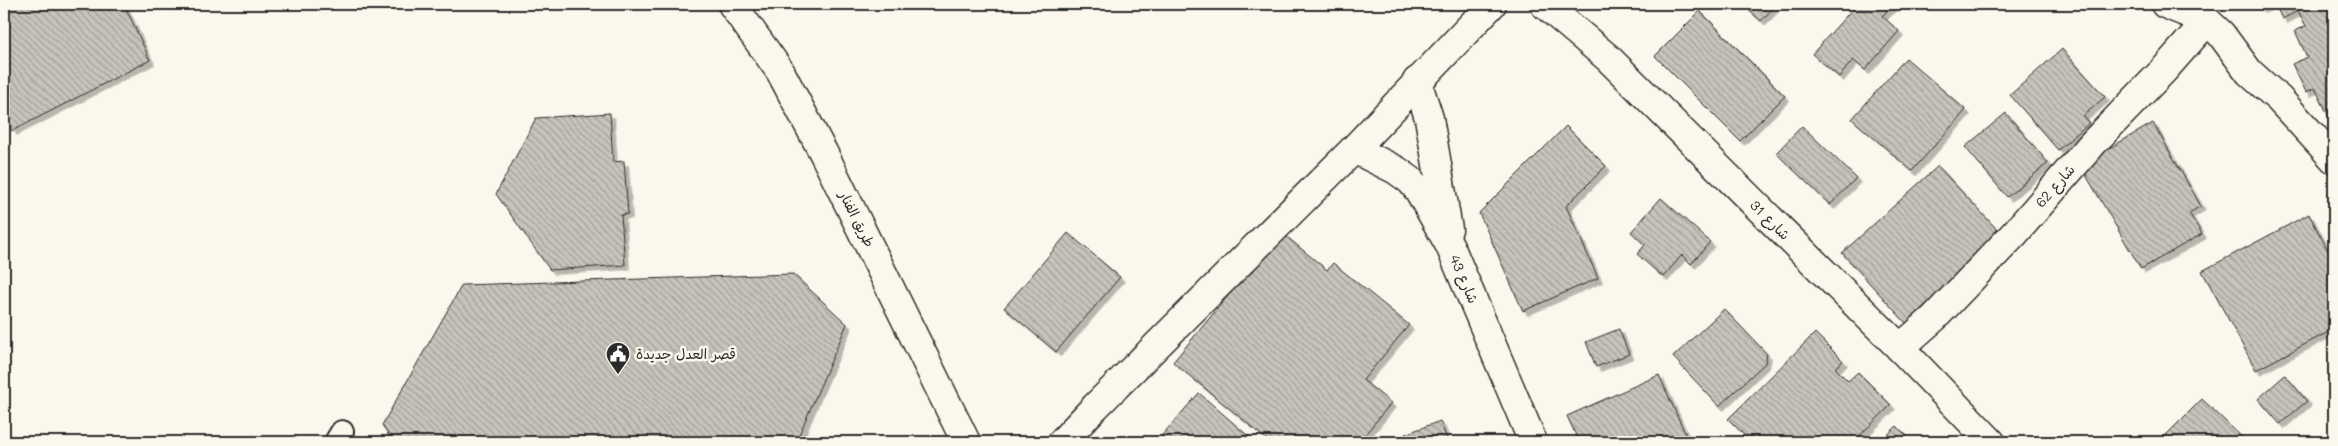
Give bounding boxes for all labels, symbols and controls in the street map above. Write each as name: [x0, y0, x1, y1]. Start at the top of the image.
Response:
street label: شارع 62: [2031, 160, 2079, 212]
street label: طريق الفنار: [835, 187, 880, 250]
street label: شارع 31: [1746, 196, 1794, 244]
street label: شارع 43: [1445, 252, 1483, 306]
public building icon: قصر العدل جديدة: [605, 341, 631, 375]
place label: قصر العدل جديدة: [636, 344, 736, 363]

